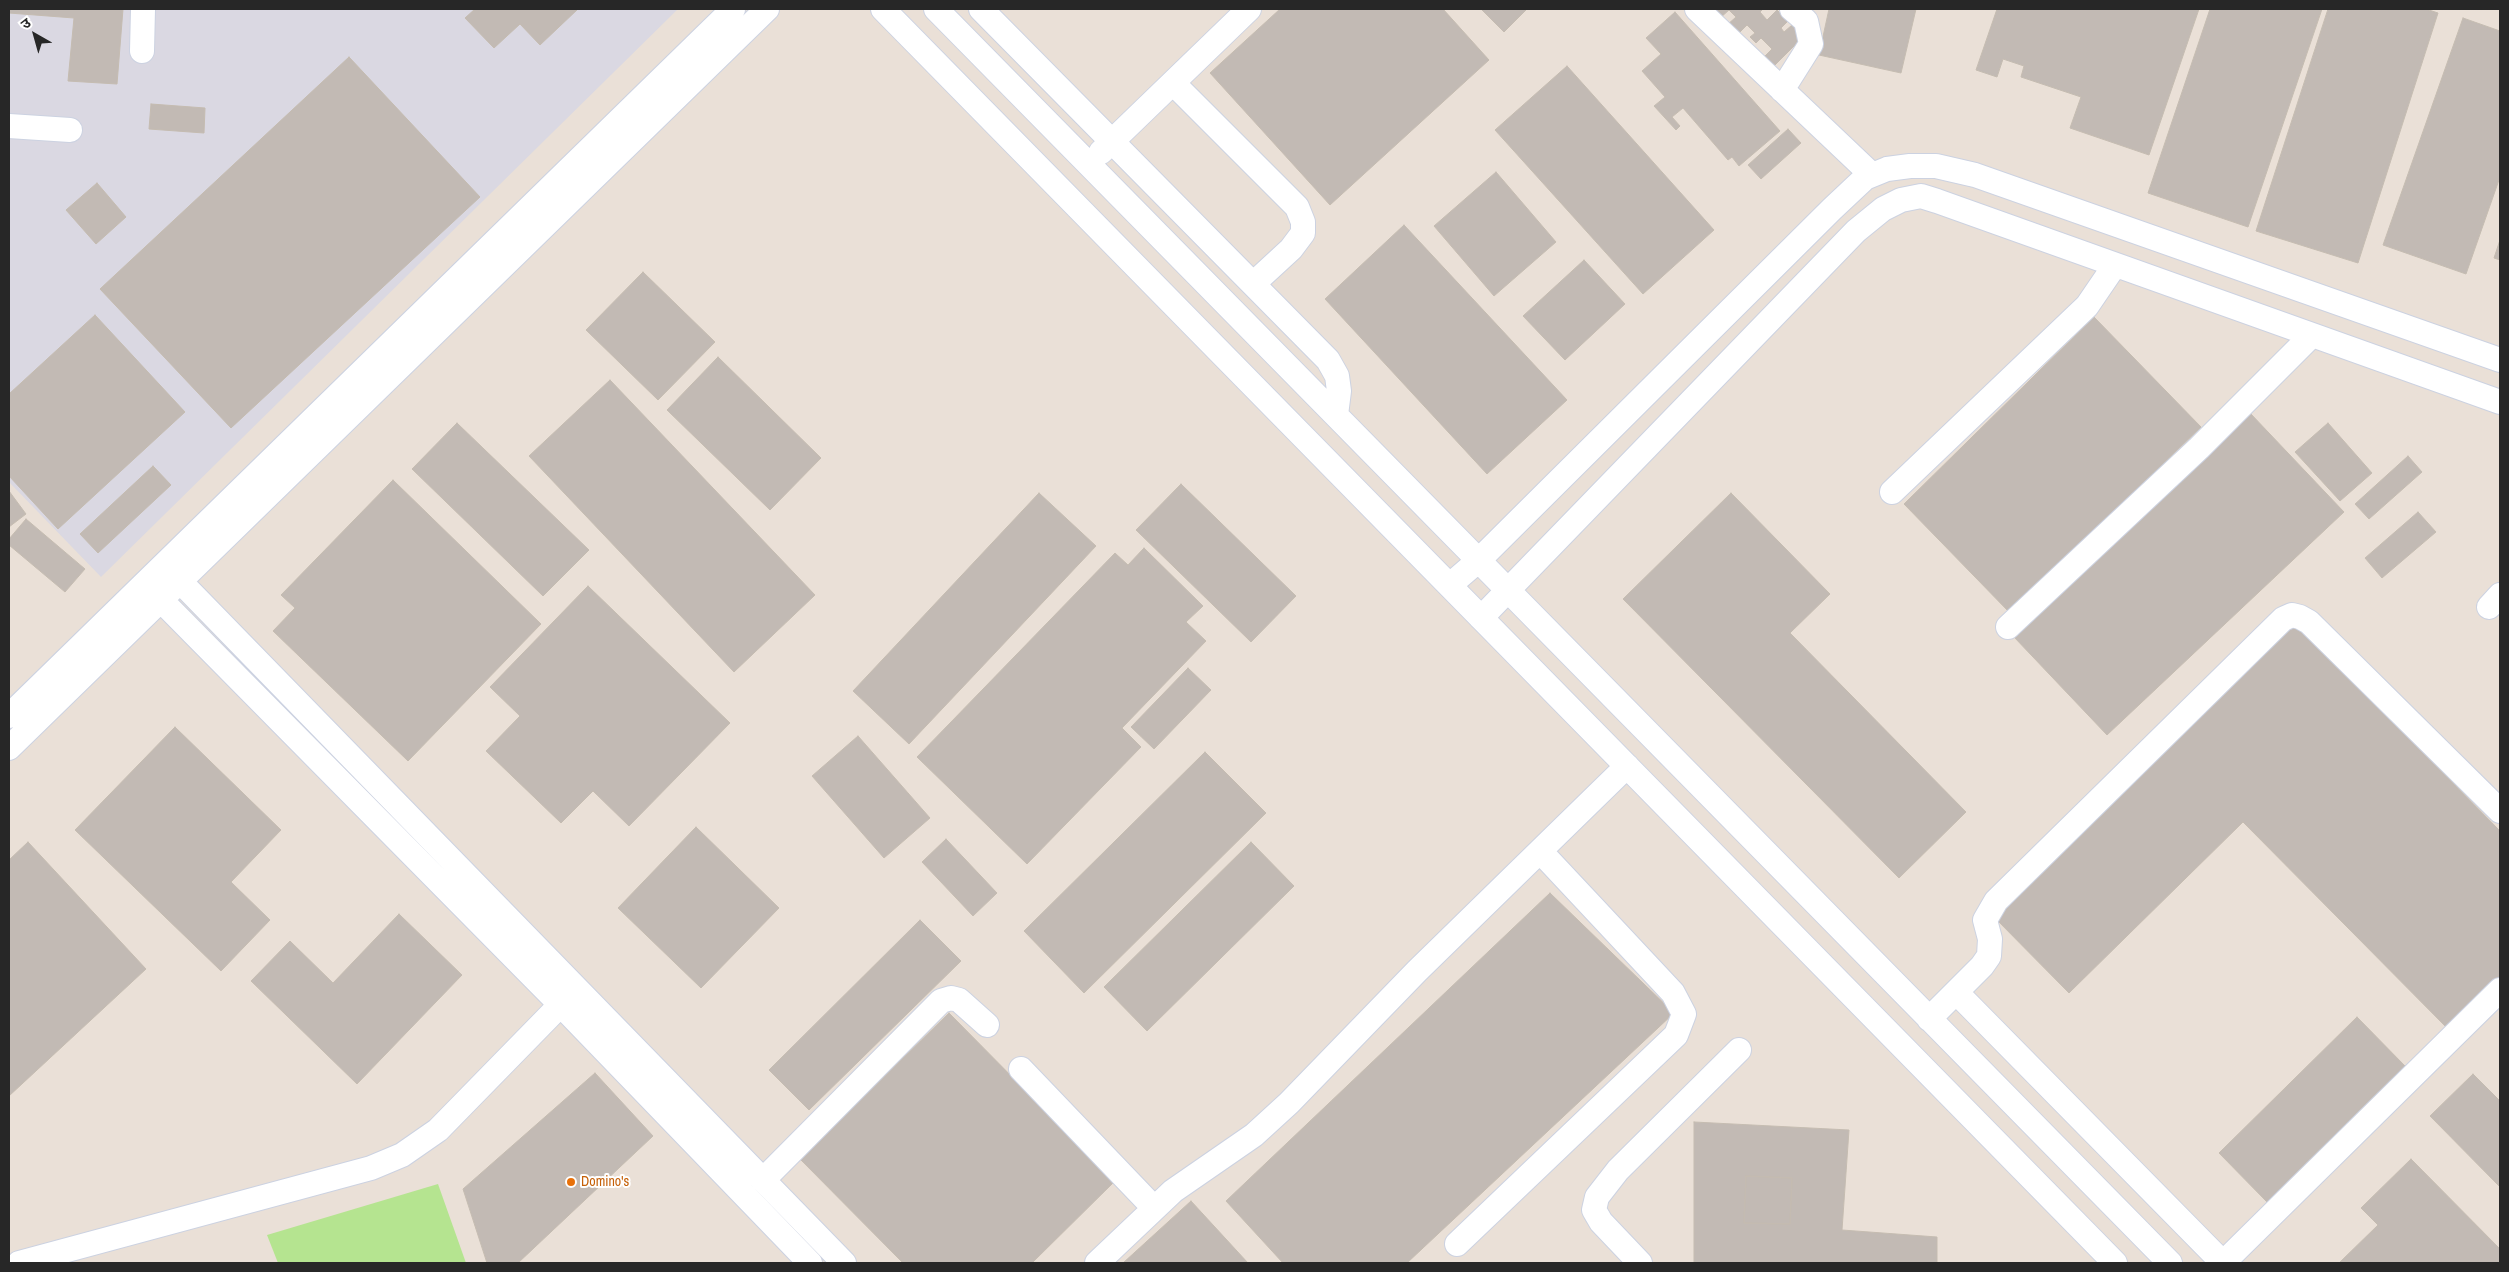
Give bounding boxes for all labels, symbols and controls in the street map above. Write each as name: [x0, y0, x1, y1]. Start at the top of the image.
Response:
north arrow: [10, 10, 60, 60]
text: उ: [17, 14, 35, 33]
place label: Domino's: [581, 1174, 629, 1190]
marker: Domino's: [565, 1176, 577, 1188]

